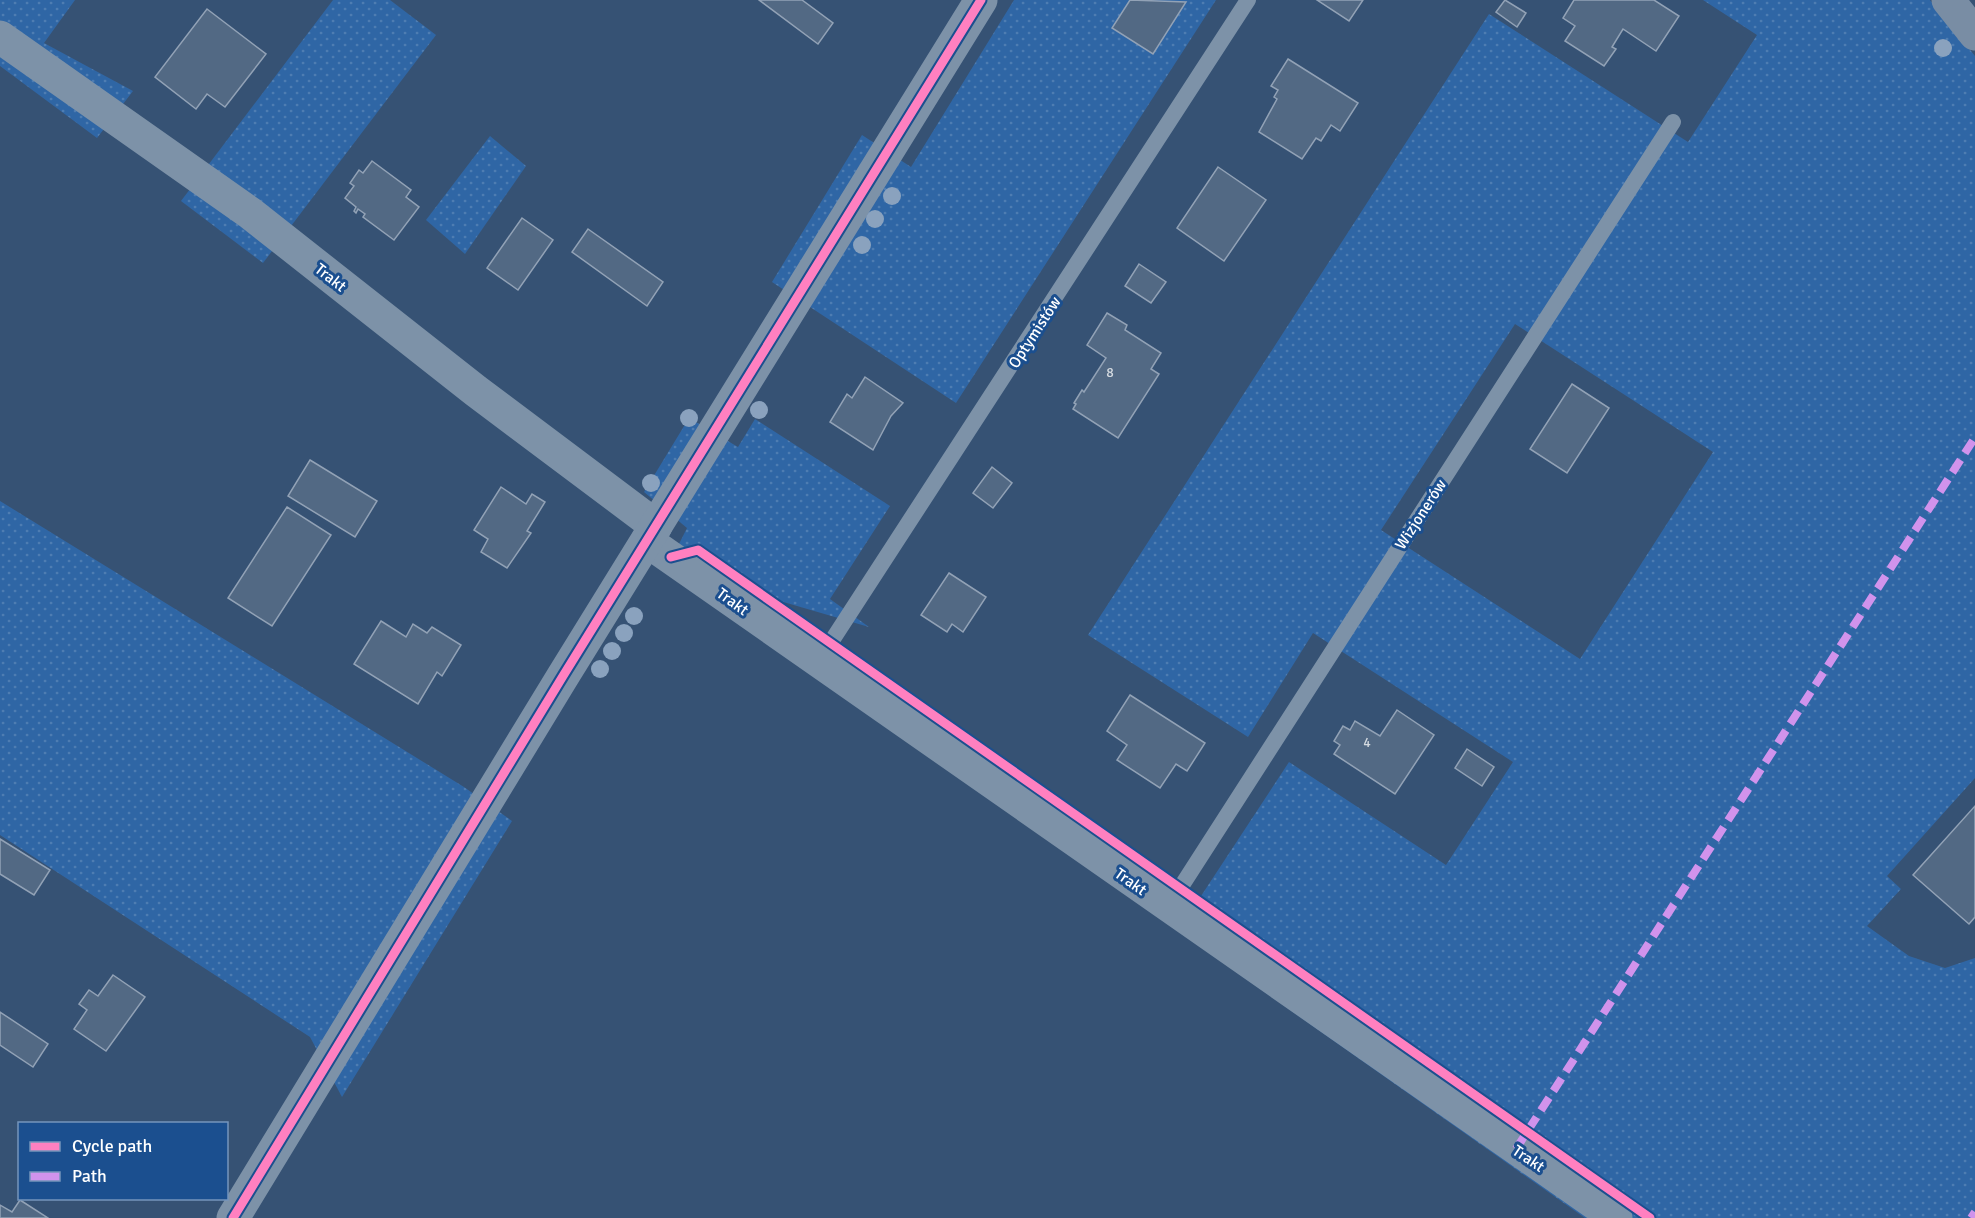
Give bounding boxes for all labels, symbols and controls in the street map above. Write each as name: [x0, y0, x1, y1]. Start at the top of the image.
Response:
street label: Trakt: [311, 259, 350, 297]
street label: Optymistów: [1004, 293, 1066, 372]
house number: 8: [1106, 364, 1114, 381]
street label: Wizjonerów: [1391, 475, 1451, 553]
street label: Trakt: [713, 584, 753, 620]
house number: 4: [1363, 734, 1371, 751]
street label: Trakt: [1111, 864, 1151, 900]
legend: [18, 1122, 228, 1200]
text: Cycle path: [72, 1135, 152, 1157]
street label: Trakt: [1509, 1141, 1549, 1177]
text: Path: [72, 1165, 107, 1187]

